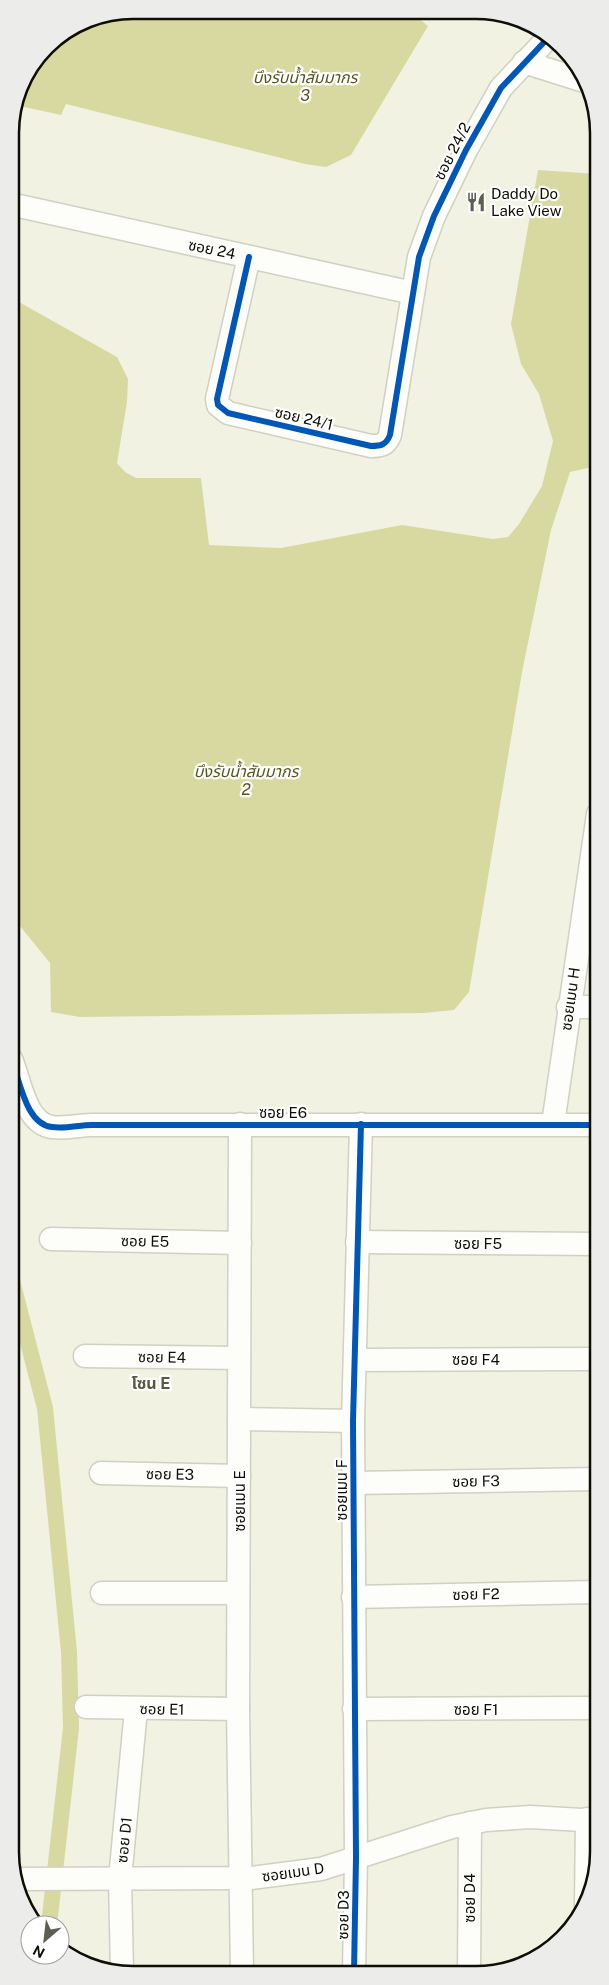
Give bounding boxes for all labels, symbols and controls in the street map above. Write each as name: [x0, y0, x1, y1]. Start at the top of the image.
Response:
water label: บึงรับน้ำสัมมากร 3: [253, 66, 359, 105]
street label: ซอย 24/2: [430, 119, 474, 183]
place label: Daddy Do Lake View: [491, 185, 562, 219]
restaurant icon: Daddy Do Lake View: [465, 191, 487, 213]
street label: ซอย 24: [187, 236, 237, 262]
street label: ซอย 24/1: [273, 403, 335, 433]
water label: บึงรับน้ำสัมมากร 2: [194, 760, 300, 799]
street label: ซอยเมน H: [557, 966, 583, 1032]
street label: ซอย E6: [259, 1104, 307, 1121]
street label: ซอย E5: [121, 1232, 169, 1250]
street label: ซอย F5: [454, 1235, 502, 1252]
street label: ซอย E4: [138, 1348, 186, 1366]
street label: ซอย F4: [452, 1351, 500, 1368]
district label: โซน E: [132, 1374, 170, 1393]
street label: ซอยเมน F: [333, 1459, 350, 1521]
street label: ซอย E3: [146, 1465, 194, 1483]
street label: ซอยเมน E: [231, 1470, 248, 1532]
street label: ซอย F3: [452, 1472, 500, 1490]
street label: ซอย F2: [452, 1585, 500, 1603]
street label: ซอย E1: [139, 1700, 185, 1718]
street label: ซอย F1: [454, 1701, 498, 1718]
street label: ซอย D1: [113, 1816, 135, 1864]
street label: ซอยเมน D: [261, 1859, 325, 1885]
street label: ซอย D4: [461, 1873, 478, 1923]
street label: ซอย D3: [334, 1890, 352, 1940]
north arrow: [20, 1915, 70, 1965]
text: N: [30, 1942, 47, 1961]

